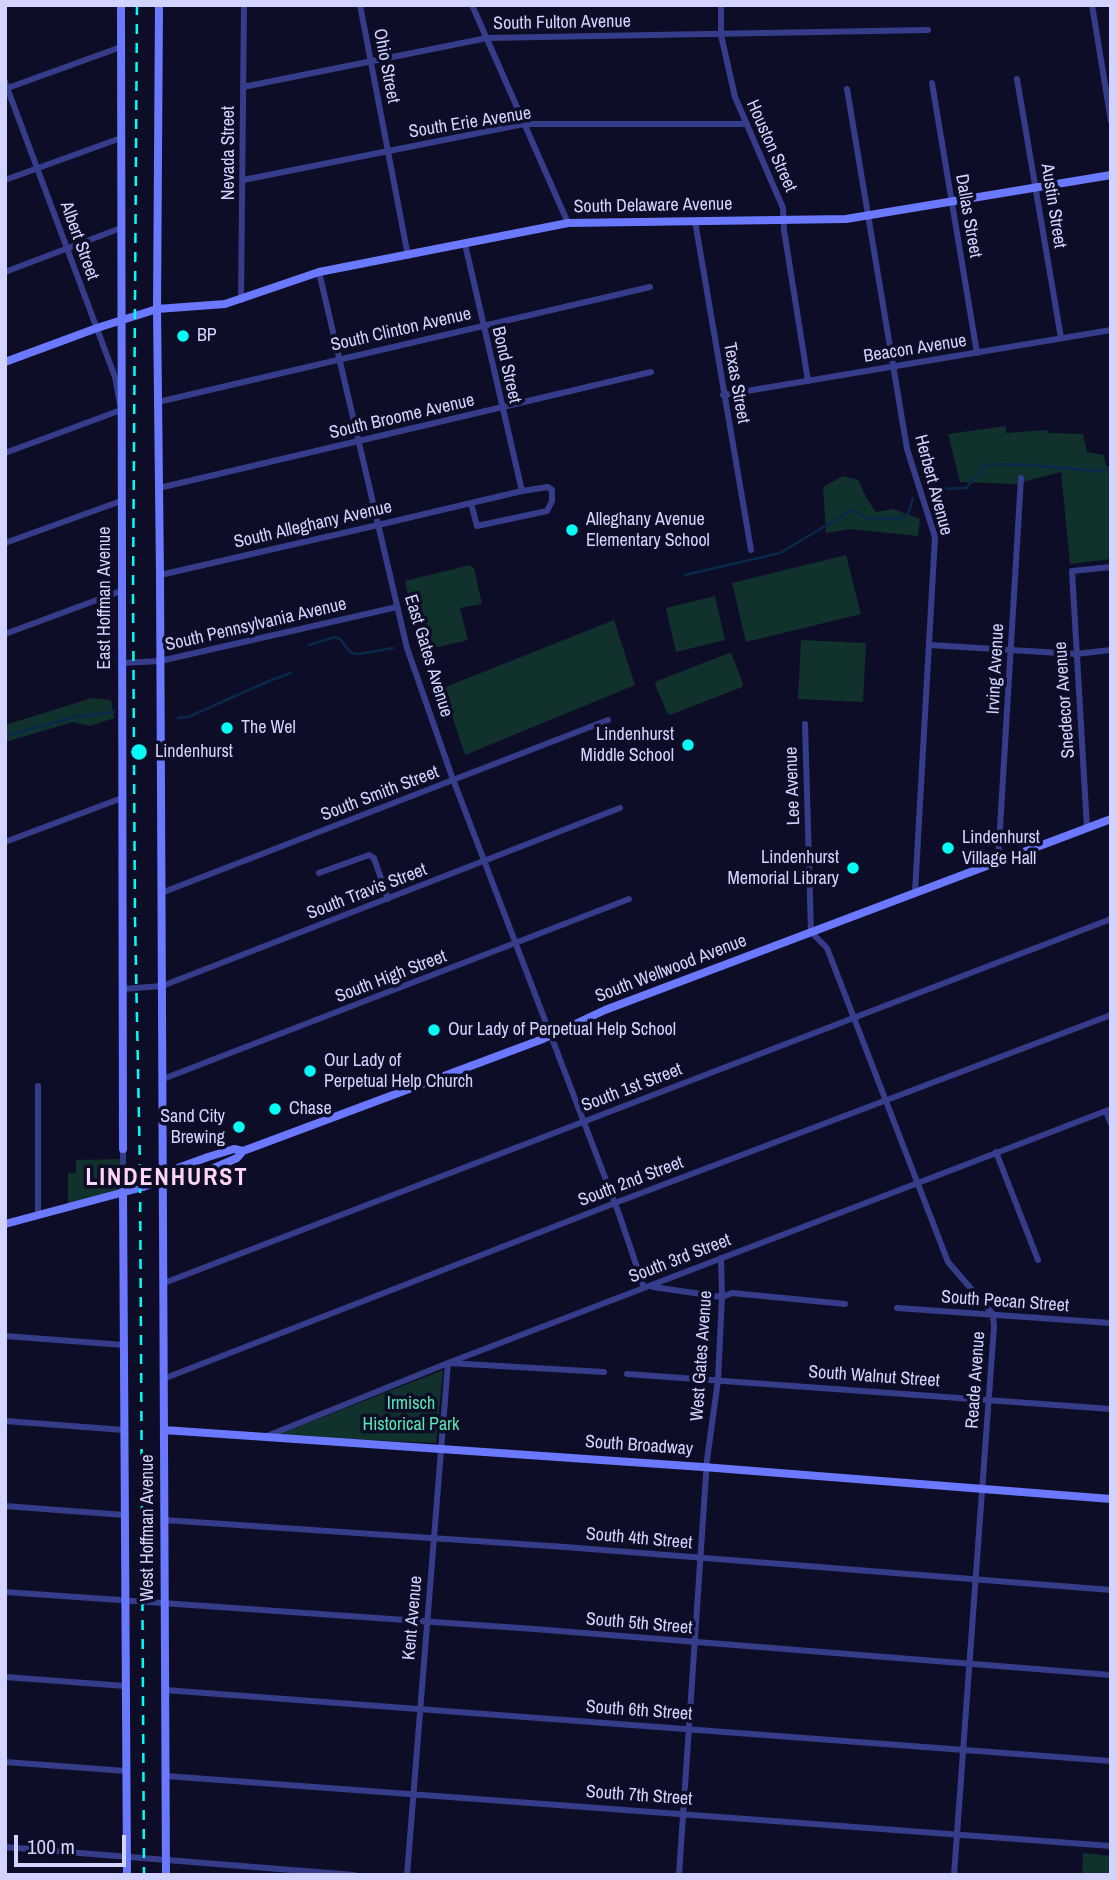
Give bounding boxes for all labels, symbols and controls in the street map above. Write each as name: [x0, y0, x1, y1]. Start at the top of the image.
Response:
street label: South Fulton Avenue: [493, 11, 631, 35]
street label: Ohio Street: [368, 27, 404, 105]
street label: Houston Street: [741, 97, 801, 195]
street label: South Erie Avenue: [407, 103, 533, 143]
street label: Nevada Street: [218, 106, 240, 200]
street label: Austin Street: [1036, 162, 1070, 250]
street label: Dallas Street: [950, 173, 986, 259]
street label: South Delaware Avenue: [573, 194, 733, 218]
street label: Albert Street: [55, 199, 103, 283]
street label: South Clinton Avenue: [329, 303, 473, 357]
place label: BP: [197, 325, 217, 347]
street label: Bond Street: [487, 325, 525, 405]
marker: BP: [175, 328, 191, 344]
street label: Beacon Avenue: [862, 330, 968, 368]
street label: Texas Street: [718, 341, 754, 425]
street label: South Broome Avenue: [327, 390, 477, 444]
street label: Herbert Avenue: [909, 432, 957, 538]
street label: South Alleghany Avenue: [232, 496, 394, 554]
place label: Alleghany Avenue Elementary School: [586, 509, 710, 552]
marker: Alleghany Avenue Elementary School: [564, 522, 580, 538]
street label: East Hoffman Avenue: [94, 526, 116, 670]
street label: East Gates Avenue: [399, 592, 457, 720]
street label: South Pennsylvania Avenue: [163, 594, 349, 656]
street label: Irving Avenue: [983, 623, 1009, 715]
street label: Snedecor Avenue: [1050, 641, 1080, 759]
place label: The Wel: [241, 717, 296, 739]
marker: The Wel: [219, 720, 235, 736]
place label: Lindenhurst Middle School: [580, 724, 674, 766]
marker: Lindenhurst Middle School: [680, 737, 696, 753]
place label: Lindenhurst: [155, 741, 233, 763]
marker: Lindenhurst: [129, 742, 149, 762]
street label: Lee Avenue: [781, 746, 805, 826]
street label: South Smith Street: [318, 762, 442, 826]
place label: Lindenhurst Village Hall: [962, 827, 1040, 870]
marker: Lindenhurst Village Hall: [940, 840, 956, 856]
place label: Lindenhurst Memorial Library: [727, 847, 839, 890]
street label: South Travis Street: [304, 859, 430, 925]
marker: Lindenhurst Memorial Library: [845, 860, 861, 876]
street label: South Wellwood Avenue: [592, 930, 750, 1008]
street label: South High Street: [332, 946, 450, 1008]
place label: Our Lady of Perpetual Help School: [448, 1019, 676, 1041]
marker: Our Lady of Perpetual Help School: [426, 1022, 442, 1038]
place label: Our Lady of Perpetual Help Church: [324, 1050, 473, 1092]
street label: South 1st Street: [579, 1059, 685, 1117]
marker: Our Lady of Perpetual Help Church: [302, 1063, 318, 1079]
place label: Chase: [289, 1098, 332, 1120]
marker: Chase: [267, 1101, 283, 1117]
place label: Sand City Brewing: [160, 1106, 225, 1148]
marker: Sand City Brewing: [231, 1119, 247, 1135]
street label: South 2nd Street: [575, 1152, 687, 1212]
district label: LINDENHURST: [87, 1165, 247, 1193]
street label: South 3rd Street: [626, 1230, 734, 1288]
street label: South Pecan Street: [940, 1287, 1070, 1317]
street label: West Gates Avenue: [687, 1290, 717, 1422]
street label: Reade Avenue: [962, 1331, 990, 1429]
street label: South Walnut Street: [808, 1362, 940, 1392]
park label: Irmisch Historical Park: [363, 1393, 459, 1436]
street label: South Broadway: [584, 1431, 694, 1461]
street label: West Hoffman Avenue: [137, 1455, 159, 1601]
street label: South 4th Street: [585, 1524, 693, 1554]
street label: Kent Avenue: [399, 1575, 427, 1661]
street label: South 5th Street: [585, 1609, 693, 1639]
street label: South 6th Street: [585, 1697, 693, 1725]
street label: South 7th Street: [585, 1782, 693, 1810]
scale bar: [18, 1820, 130, 1864]
text: 100 m: [27, 1832, 75, 1861]

